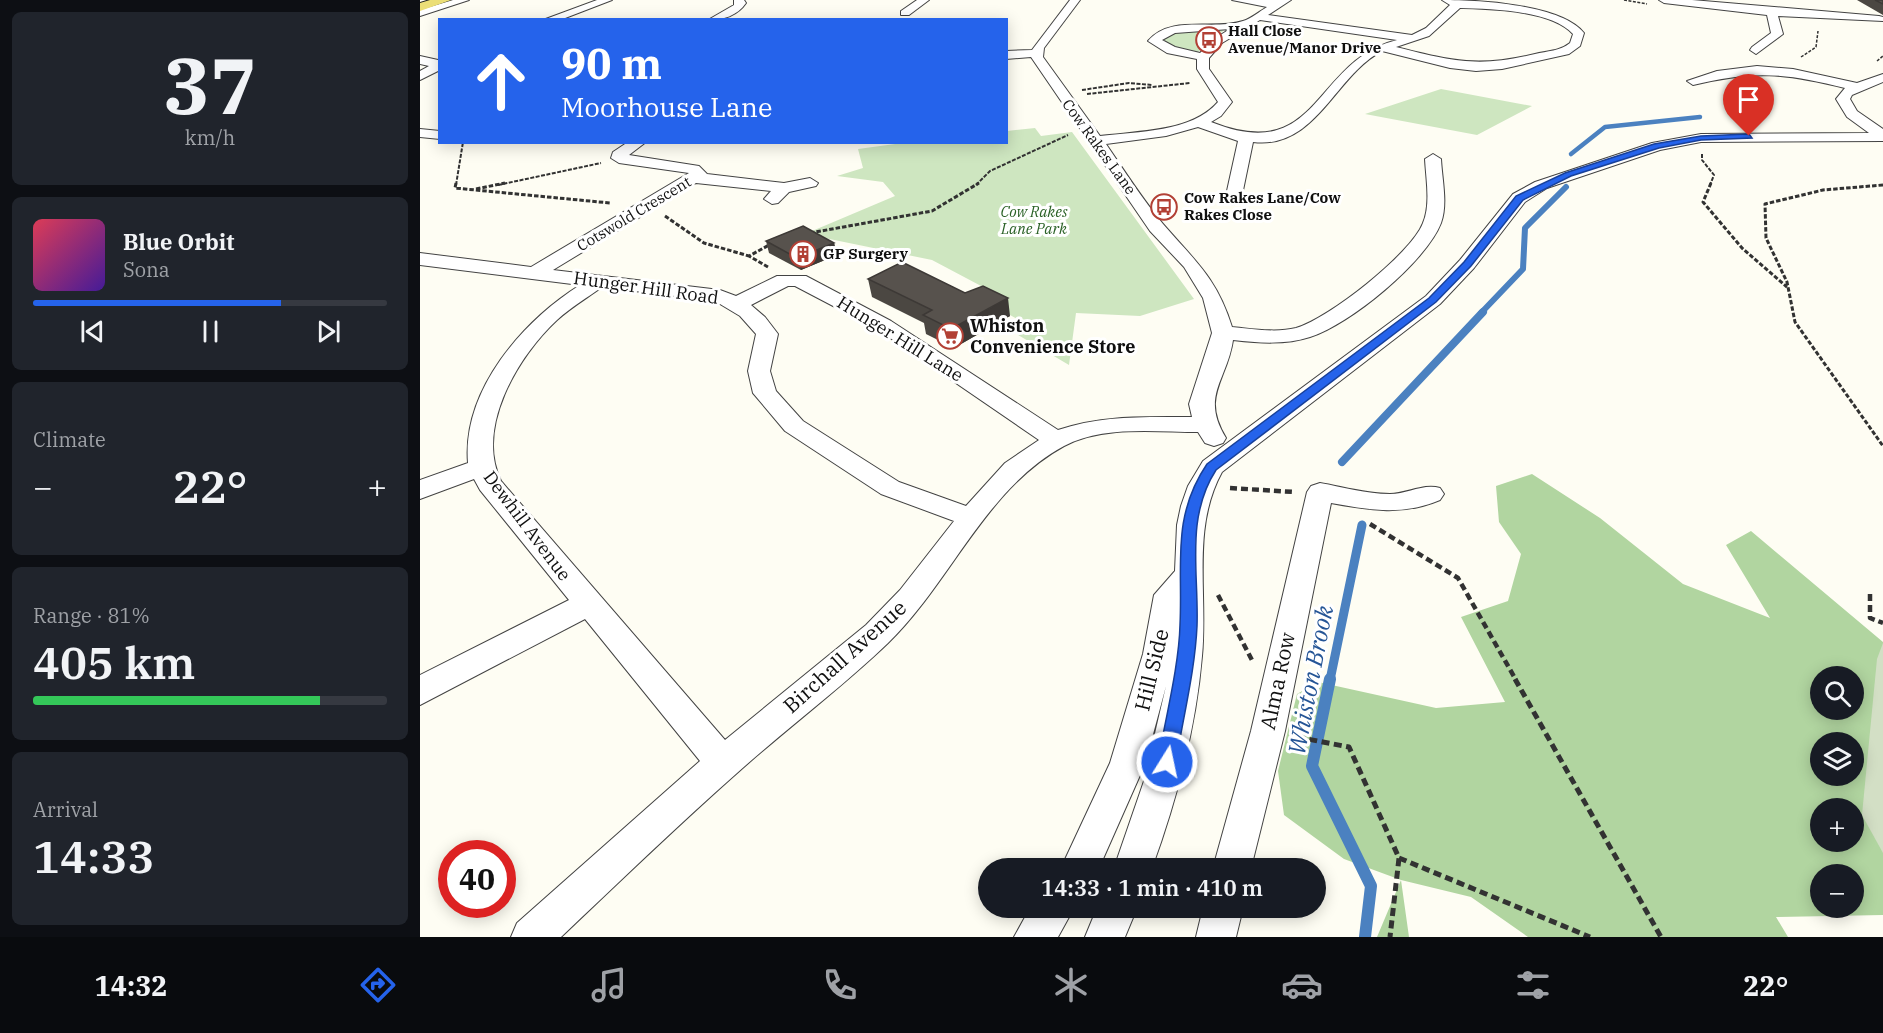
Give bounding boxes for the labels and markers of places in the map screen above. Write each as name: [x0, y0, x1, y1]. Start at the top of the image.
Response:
place label: Hall Close Avenue/Manor Drive: [1228, 21, 1381, 57]
bus stop icon: Hall Close Avenue/Manor Drive: [1194, 25, 1224, 55]
pin: [1723, 74, 1774, 136]
place label: Cow Rakes Lane/Cow Rakes Close: [1184, 188, 1341, 224]
bus stop icon: Cow Rakes Lane/Cow Rakes Close: [1149, 192, 1179, 222]
building icon: GP Surgery: [788, 239, 818, 269]
place label: GP Surgery: [823, 244, 909, 263]
place label: Whiston Convenience Store: [970, 314, 1136, 358]
supermarket icon: Whiston Convenience Store: [935, 321, 965, 351]

